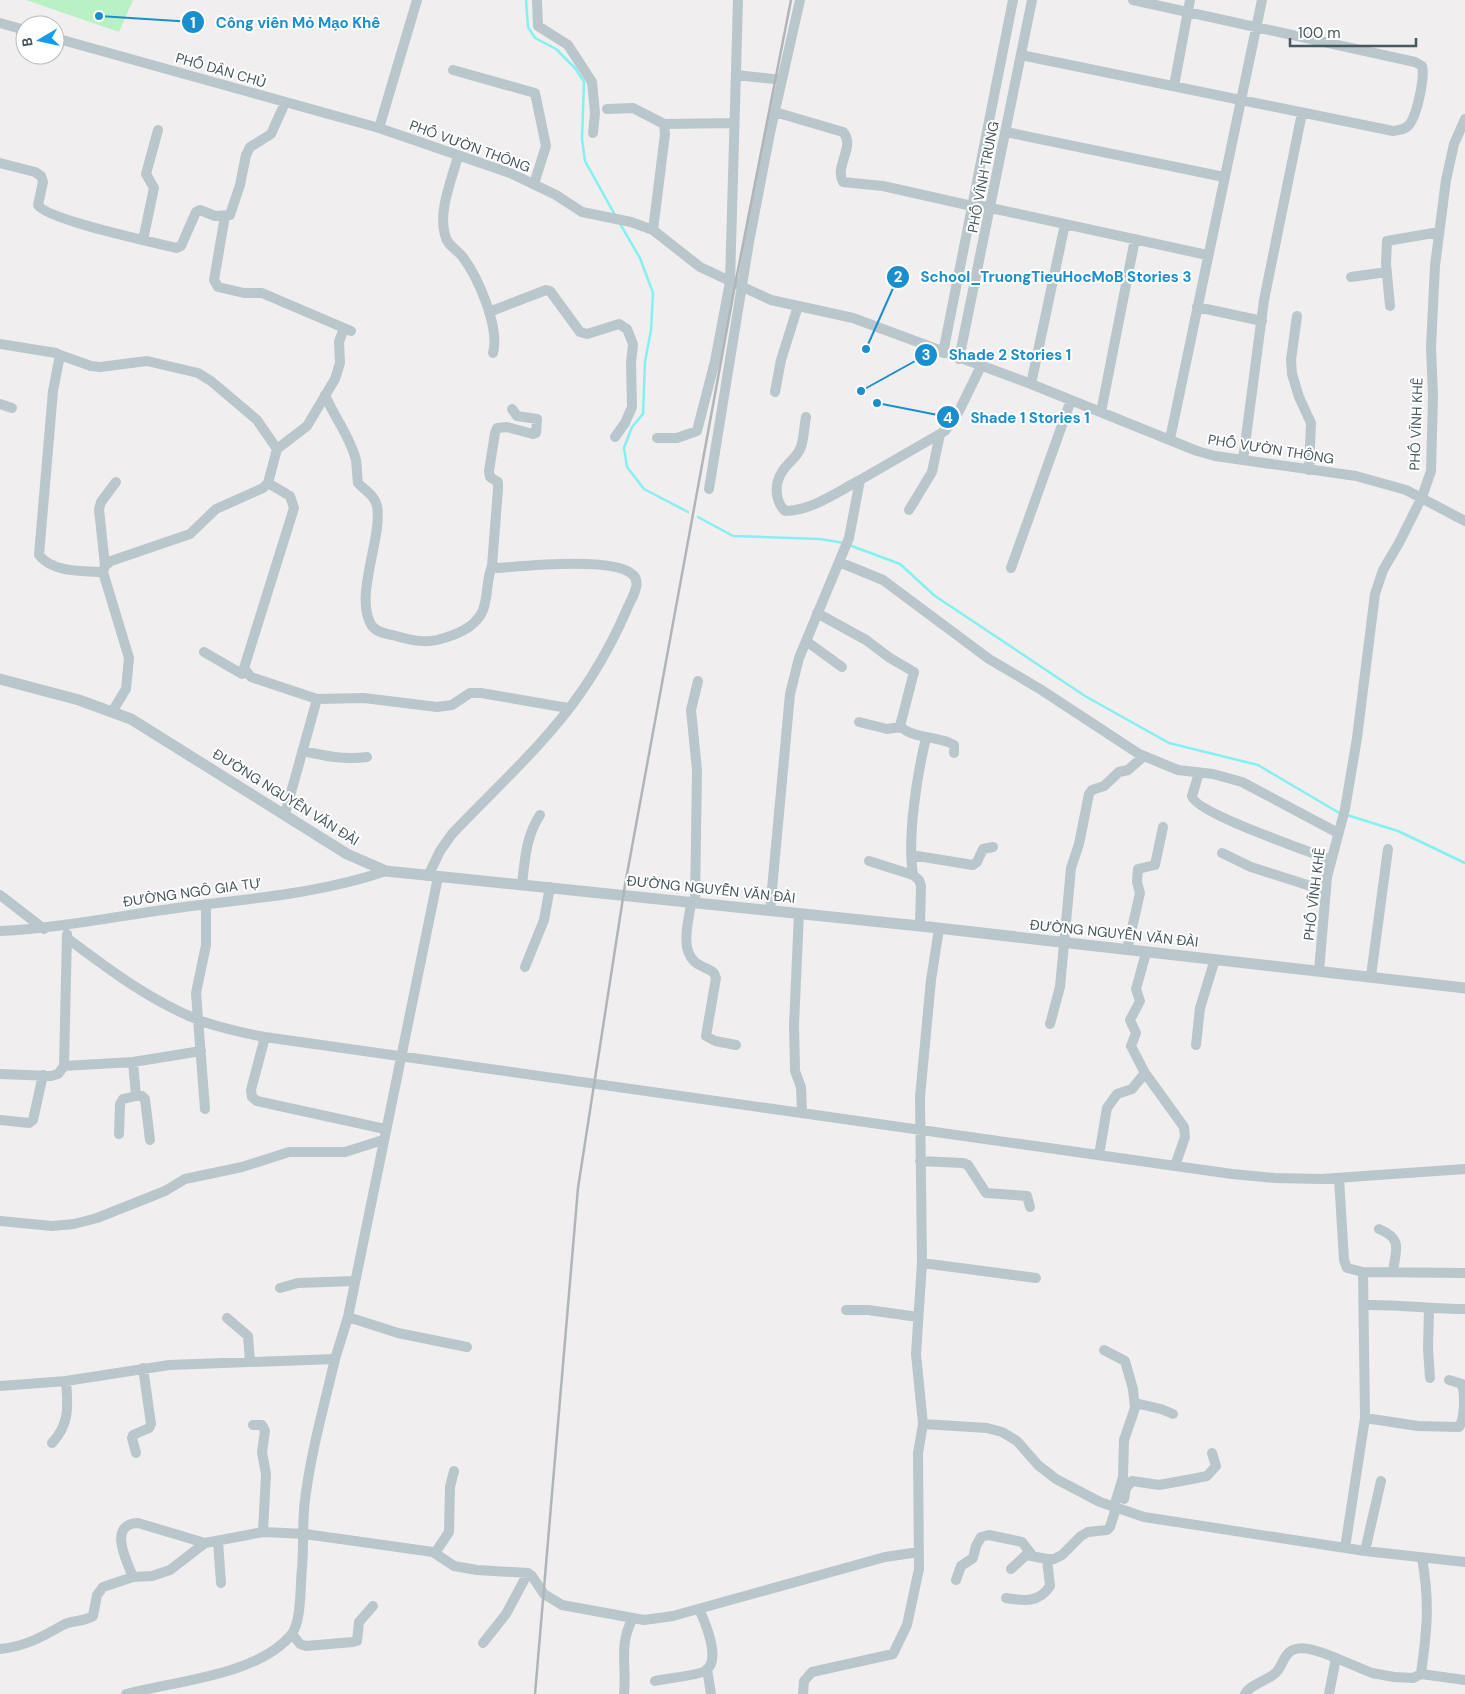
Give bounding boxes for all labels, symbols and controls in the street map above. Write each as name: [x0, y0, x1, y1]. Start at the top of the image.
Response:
callout: Công viên Mỏ Mạo Khê: [180, 7, 390, 37]
text: 1: [190, 13, 196, 33]
text: Công viên Mỏ Mạo Khê: [216, 13, 380, 33]
north arrow: [15, 15, 65, 65]
scale bar: [1290, 15, 1416, 47]
text: 100 m: [1298, 23, 1341, 43]
text: B: [18, 36, 37, 48]
street label: PHỐ DÂN CHỦ: [174, 48, 268, 92]
street label: PHỐ VƯỜN THÔNG: [407, 116, 533, 176]
street label: PHỐ VĨNH TRUNG: [963, 120, 1003, 234]
callout: School_TruongTieuHocMoB Stories 3: [885, 262, 1201, 292]
text: 2: [894, 267, 903, 287]
text: School_TruongTieuHocMoB Stories 3: [921, 267, 1191, 287]
callout: Shade 2 Stories 1: [914, 340, 1081, 370]
text: 3: [921, 345, 931, 365]
text: Shade 2 Stories 1: [949, 345, 1071, 365]
street label: PHỐ VĨNH KHÊ: [1405, 377, 1427, 471]
callout: Shade 1 Stories 1: [935, 402, 1099, 432]
text: 4: [943, 408, 953, 428]
text: Shade 1 Stories 1: [970, 408, 1090, 428]
street label: PHỐ VƯỜN THÔNG: [1207, 430, 1335, 468]
street label: ĐƯỜNG NGUYỄN VĂN ĐÀI: [209, 745, 363, 849]
street label: PHỐ VĨNH KHÊ: [1299, 846, 1329, 941]
street label: ĐƯỜNG NGUYỄN VĂN ĐÀI: [626, 871, 796, 907]
street label: ĐƯỜNG NGÔ GIA TỰ: [122, 873, 262, 911]
street label: ĐƯỜNG NGUYỄN VĂN ĐÀI: [1029, 915, 1199, 951]

